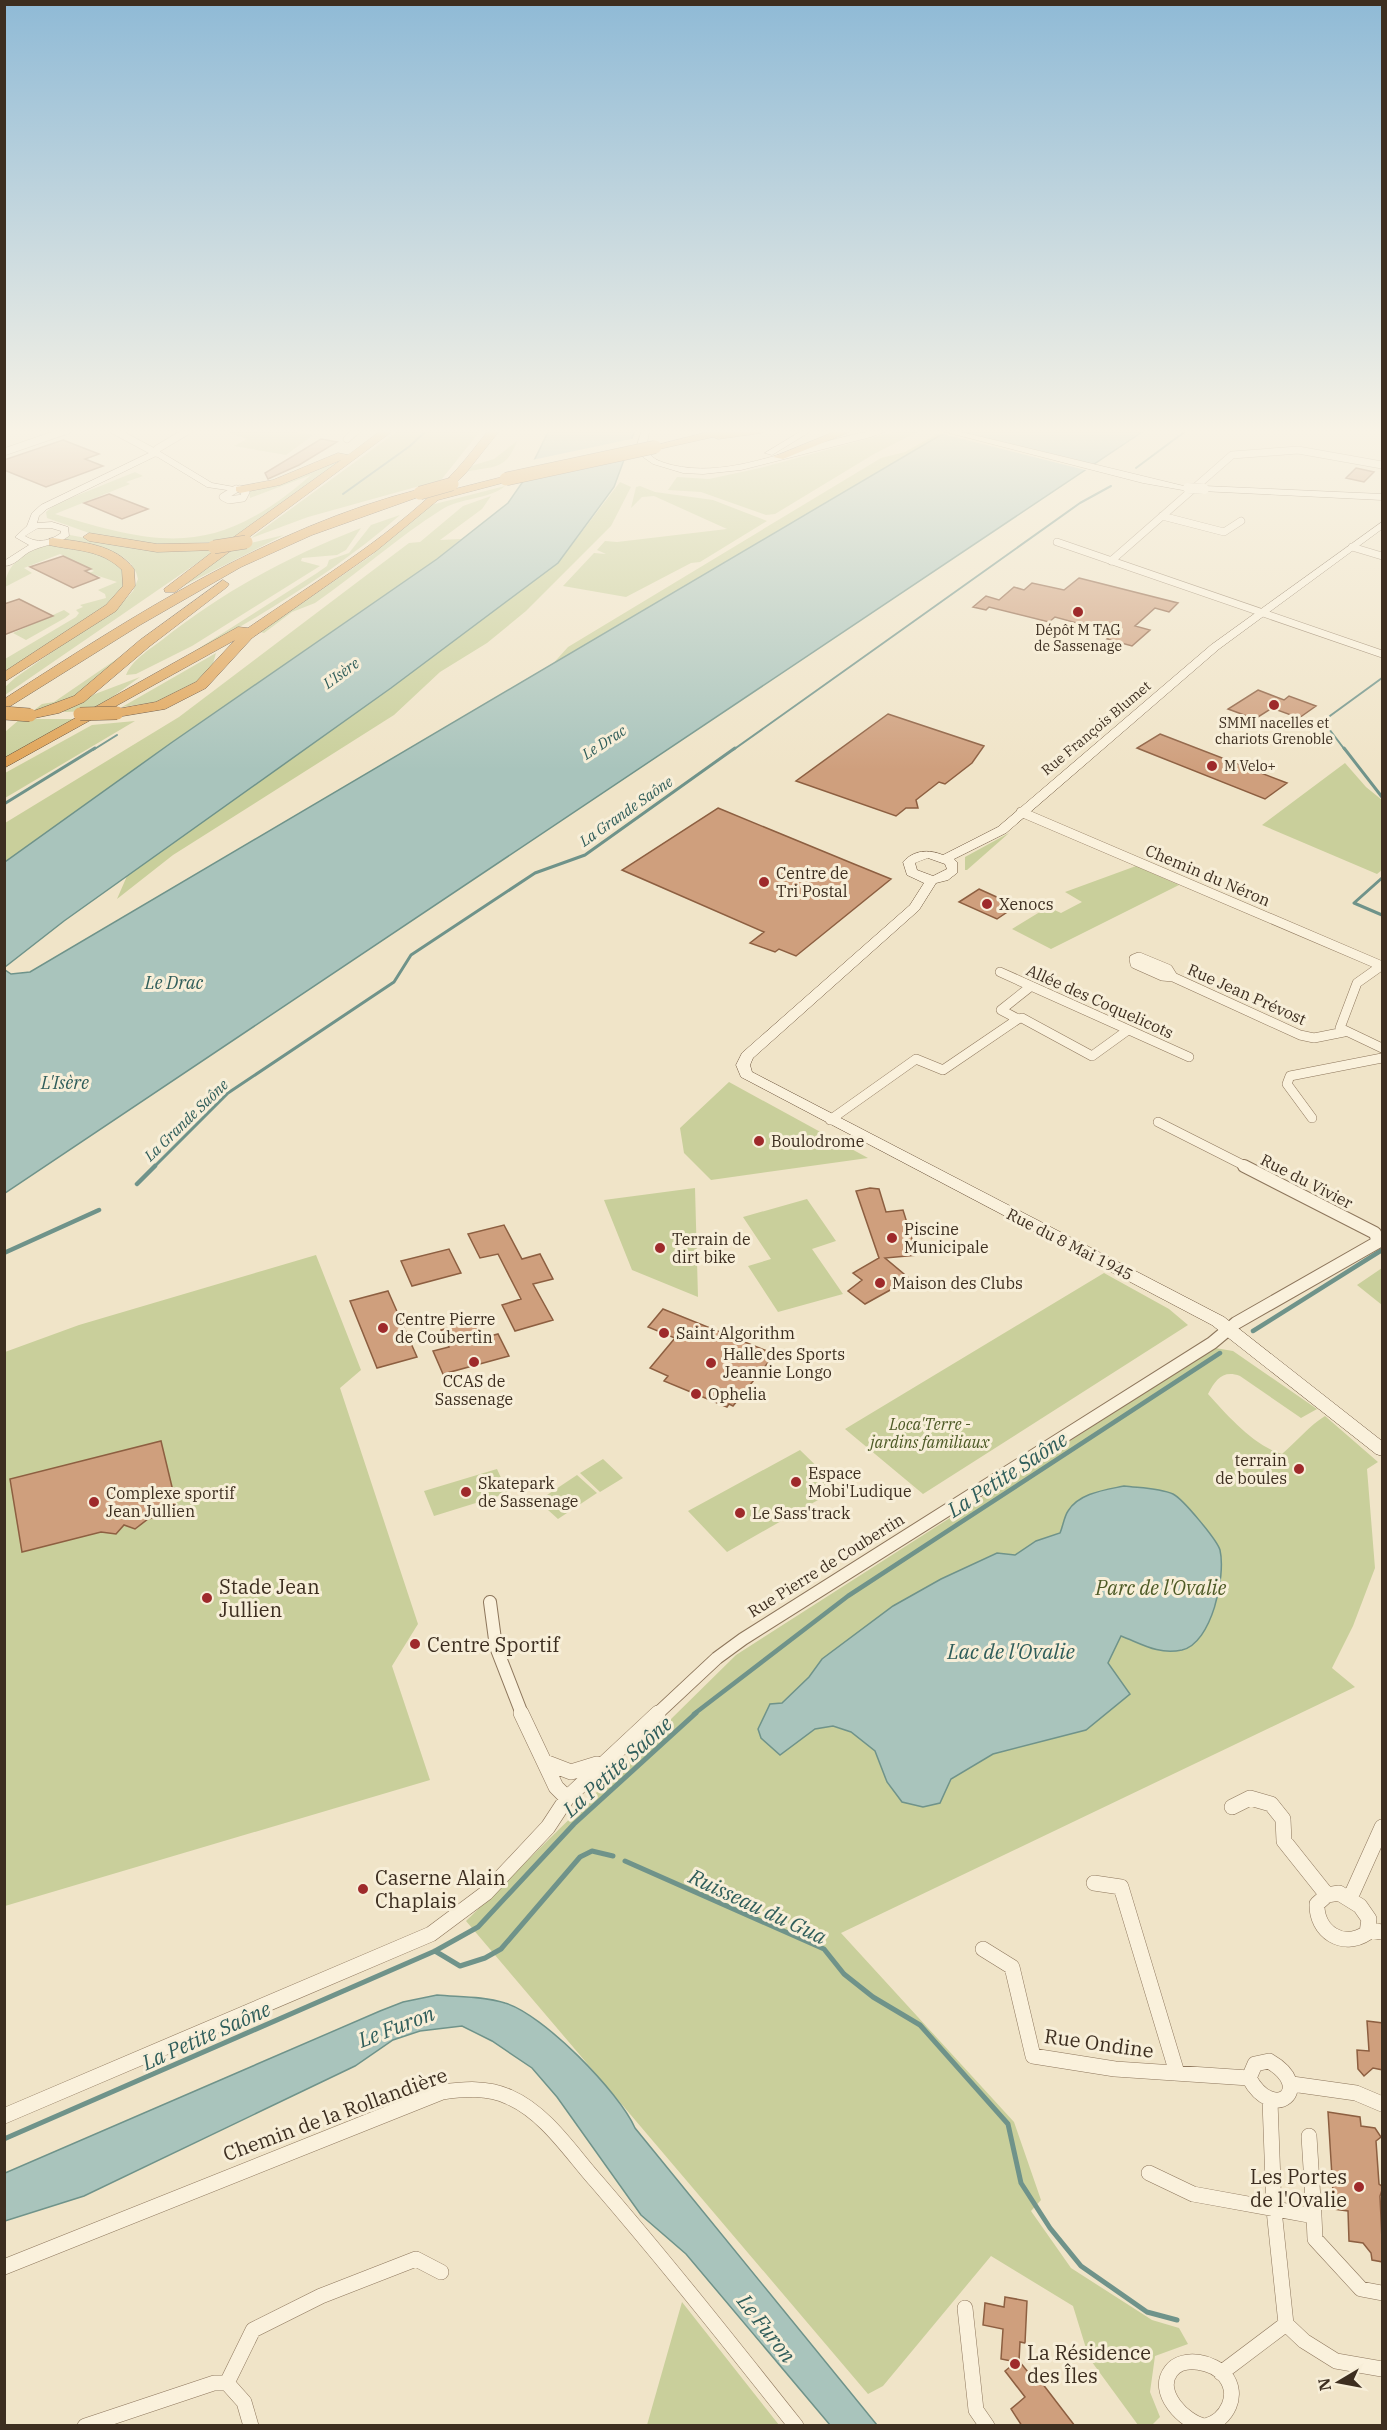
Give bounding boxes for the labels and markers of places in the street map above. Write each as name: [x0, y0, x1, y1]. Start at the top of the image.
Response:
marker: Dépôt M TAG de Sassenage: [1071, 605, 1085, 619]
place label: Dépôt M TAG de Sassenage: [1034, 621, 1122, 655]
marker: SMMI nacelles et chariots Grenoble: [1267, 698, 1281, 712]
place label: SMMI nacelles et chariots Grenoble: [1215, 714, 1333, 748]
place label: M Velo+: [1224, 757, 1276, 775]
marker: M Velo+: [1205, 759, 1219, 773]
place label: Centre de Tri Postal: [776, 863, 848, 901]
marker: Centre de Tri Postal: [757, 875, 771, 889]
place label: Xenocs: [999, 894, 1054, 914]
marker: Xenocs: [980, 897, 994, 911]
place label: Boulodrome: [771, 1131, 864, 1151]
marker: Boulodrome: [752, 1134, 766, 1148]
place label: Piscine Municipale: [904, 1219, 989, 1257]
place label: Terrain de dirt bike: [672, 1229, 750, 1267]
marker: Piscine Municipale: [885, 1231, 899, 1245]
marker: Terrain de dirt bike: [653, 1241, 667, 1255]
place label: Maison des Clubs: [892, 1273, 1023, 1293]
marker: Maison des Clubs: [873, 1276, 887, 1290]
place label: Centre Pierre de Coubertin: [395, 1309, 495, 1347]
marker: Centre Pierre de Coubertin: [376, 1321, 390, 1335]
place label: Saint Algorithm: [676, 1323, 795, 1343]
marker: Saint Algorithm: [657, 1326, 671, 1340]
place label: Halle des Sports Jeannie Longo: [723, 1344, 845, 1382]
marker: CCAS de Sassenage: [467, 1355, 481, 1369]
marker: Halle des Sports Jeannie Longo: [704, 1356, 718, 1370]
place label: CCAS de Sassenage: [435, 1371, 513, 1409]
place label: Ophelia: [708, 1384, 767, 1404]
marker: Ophelia: [689, 1387, 703, 1401]
place label: terrain de boules: [1215, 1450, 1287, 1488]
marker: terrain de boules: [1292, 1462, 1306, 1476]
place label: Espace Mobi'Ludique: [808, 1463, 912, 1501]
place label: Skatepark de Sassenage: [478, 1473, 578, 1511]
marker: Espace Mobi'Ludique: [789, 1475, 803, 1489]
place label: Complexe sportif Jean Jullien: [106, 1483, 236, 1521]
marker: Skatepark de Sassenage: [459, 1485, 473, 1499]
marker: Complexe sportif Jean Jullien: [87, 1495, 101, 1509]
place label: Le Sass'track: [752, 1503, 851, 1523]
marker: Le Sass'track: [733, 1506, 747, 1520]
place label: Stade Jean Jullien: [219, 1573, 320, 1623]
marker: Stade Jean Jullien: [200, 1591, 214, 1605]
place label: Centre Sportif: [427, 1631, 560, 1658]
marker: Centre Sportif: [408, 1637, 422, 1651]
place label: Caserne Alain Chaplais: [375, 1864, 506, 1914]
marker: Caserne Alain Chaplais: [356, 1882, 370, 1896]
place label: Les Portes de l'Ovalie: [1250, 2163, 1347, 2213]
marker: Les Portes de l'Ovalie: [1352, 2180, 1366, 2194]
place label: La Résidence des Îles: [1027, 2339, 1151, 2389]
marker: La Résidence des Îles: [1008, 2357, 1022, 2371]

